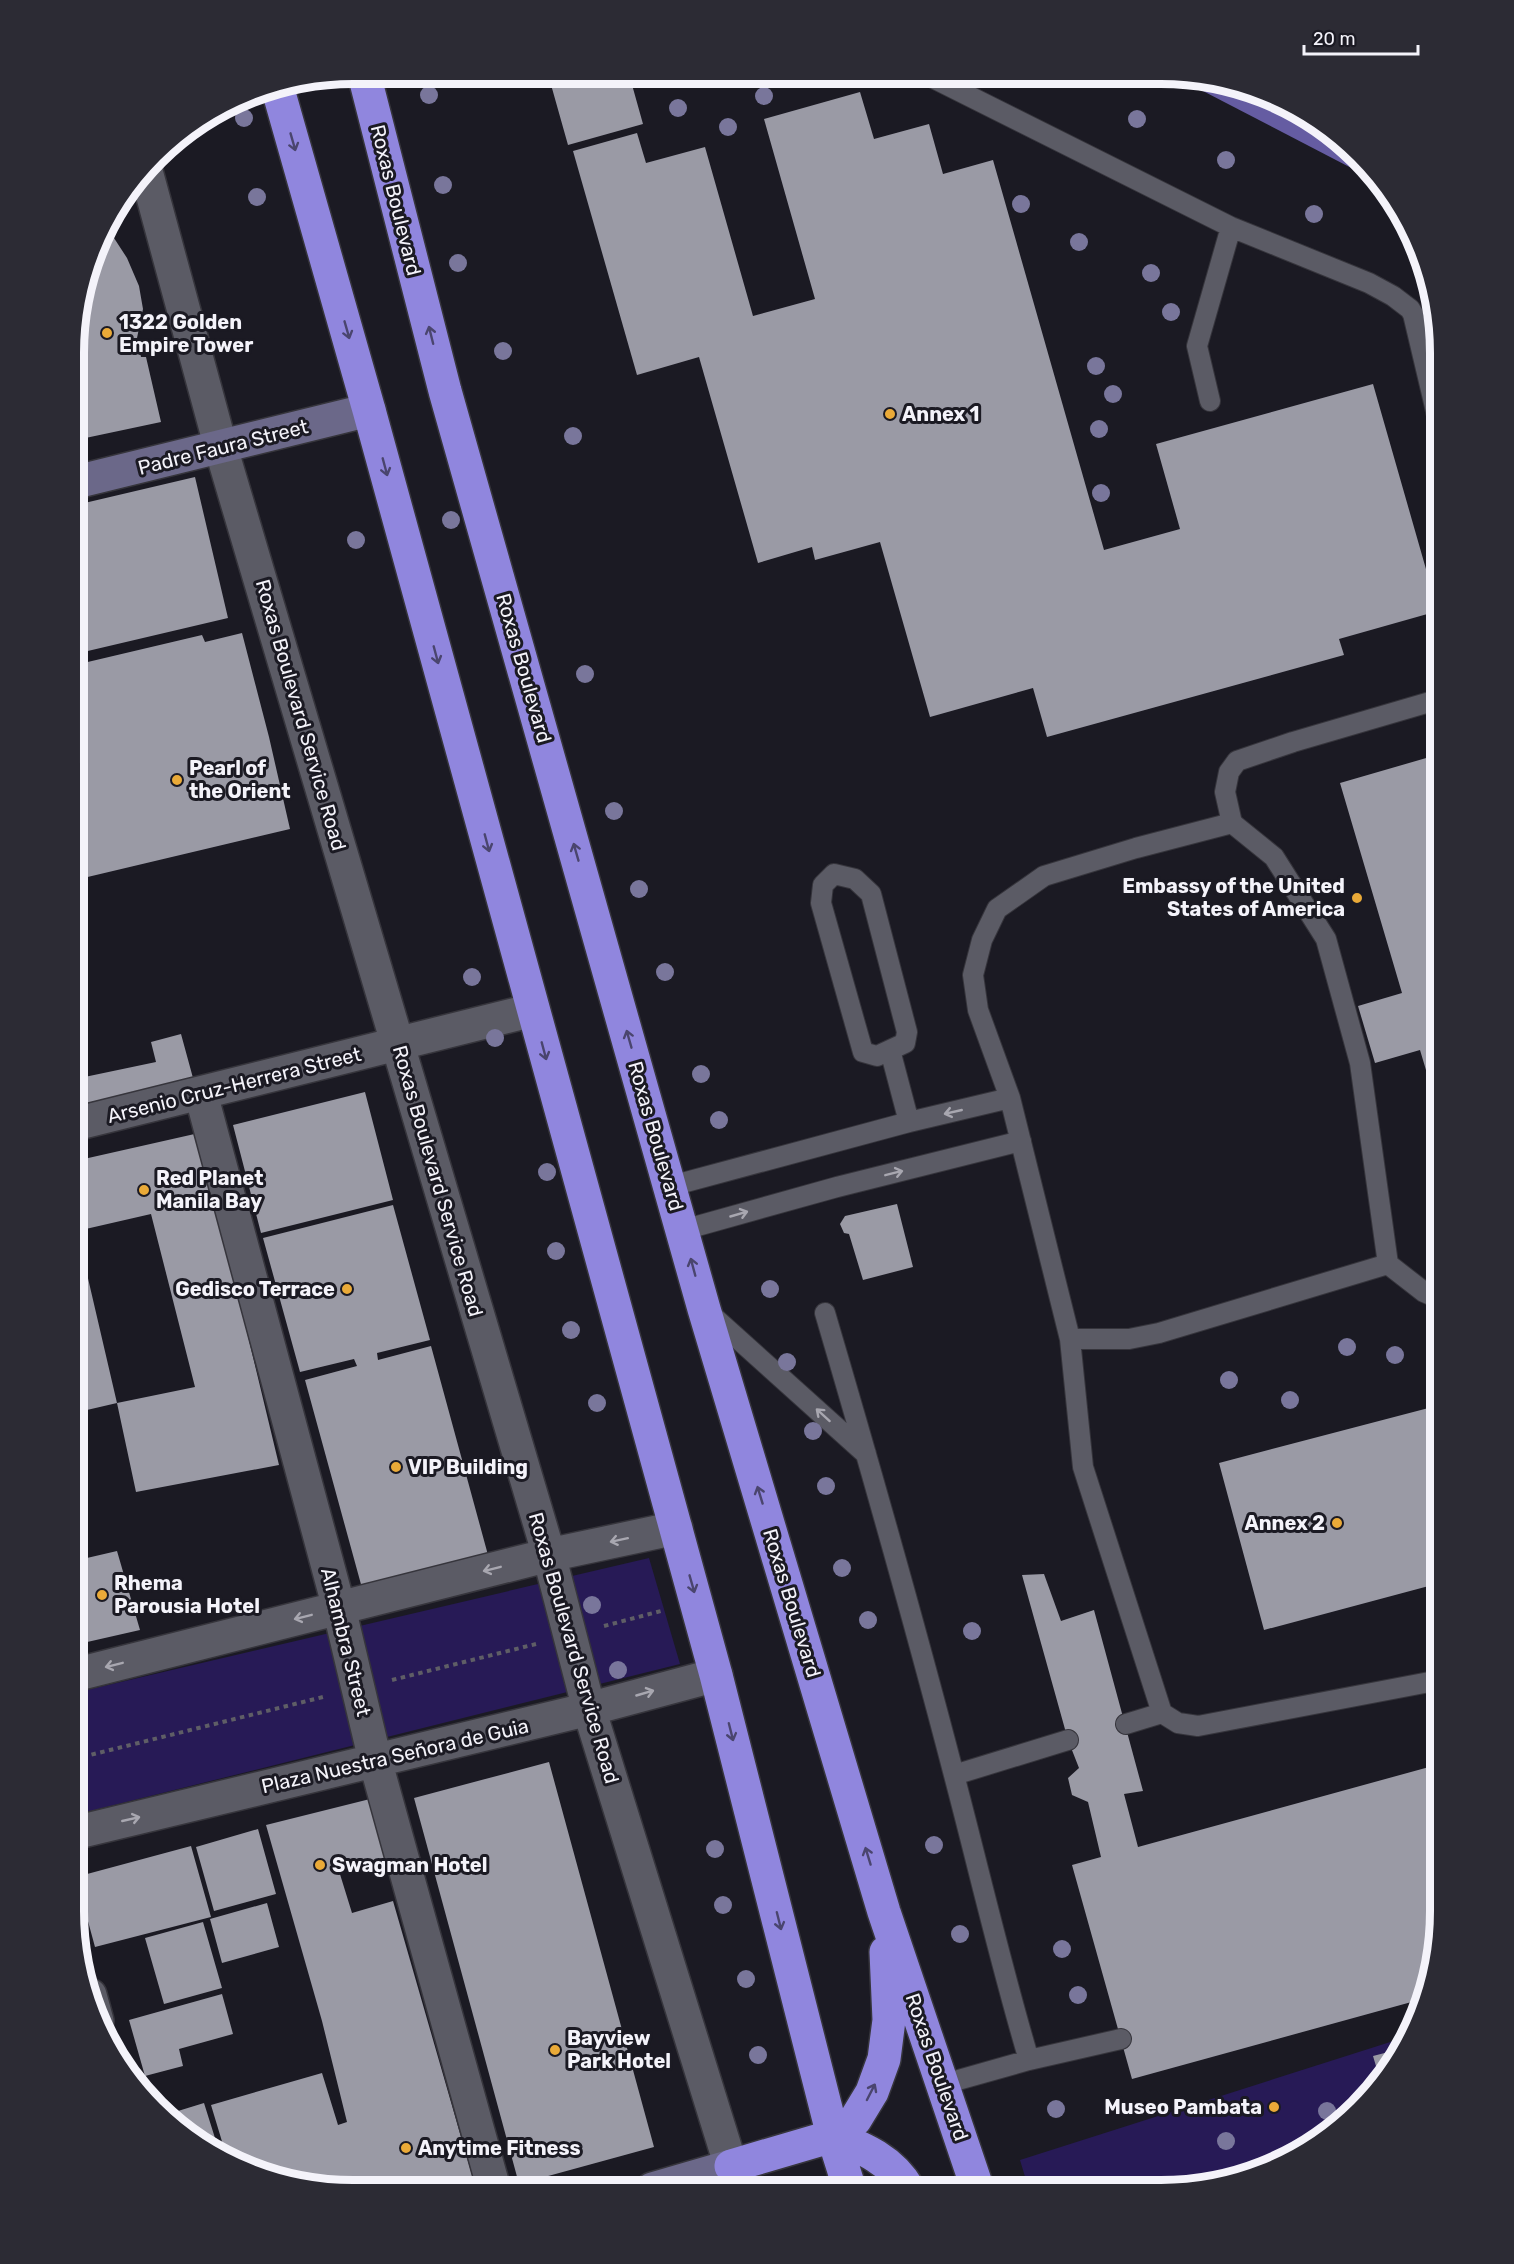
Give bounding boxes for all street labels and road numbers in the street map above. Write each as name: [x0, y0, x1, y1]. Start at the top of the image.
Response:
street label: Roxas Boulevard: [366, 122, 426, 278]
street label: Padre Faura Street: [135, 414, 311, 480]
street label: Roxas Boulevard Service Road: [251, 577, 351, 853]
street label: Roxas Boulevard: [491, 590, 557, 746]
street label: Arsenio Cruz-Herrera Street: [105, 1042, 364, 1128]
street label: Roxas Boulevard Service Road: [388, 1043, 488, 1319]
street label: Roxas Boulevard: [623, 1058, 689, 1214]
street label: Roxas Boulevard Service Road: [524, 1510, 624, 1786]
street label: Roxas Boulevard: [758, 1526, 826, 1680]
street label: Alhambra Street: [316, 1565, 376, 1719]
street label: Plaza Nuestra Señora de Guia: [259, 1714, 531, 1798]
street label: Roxas Boulevard: [900, 1990, 974, 2144]

